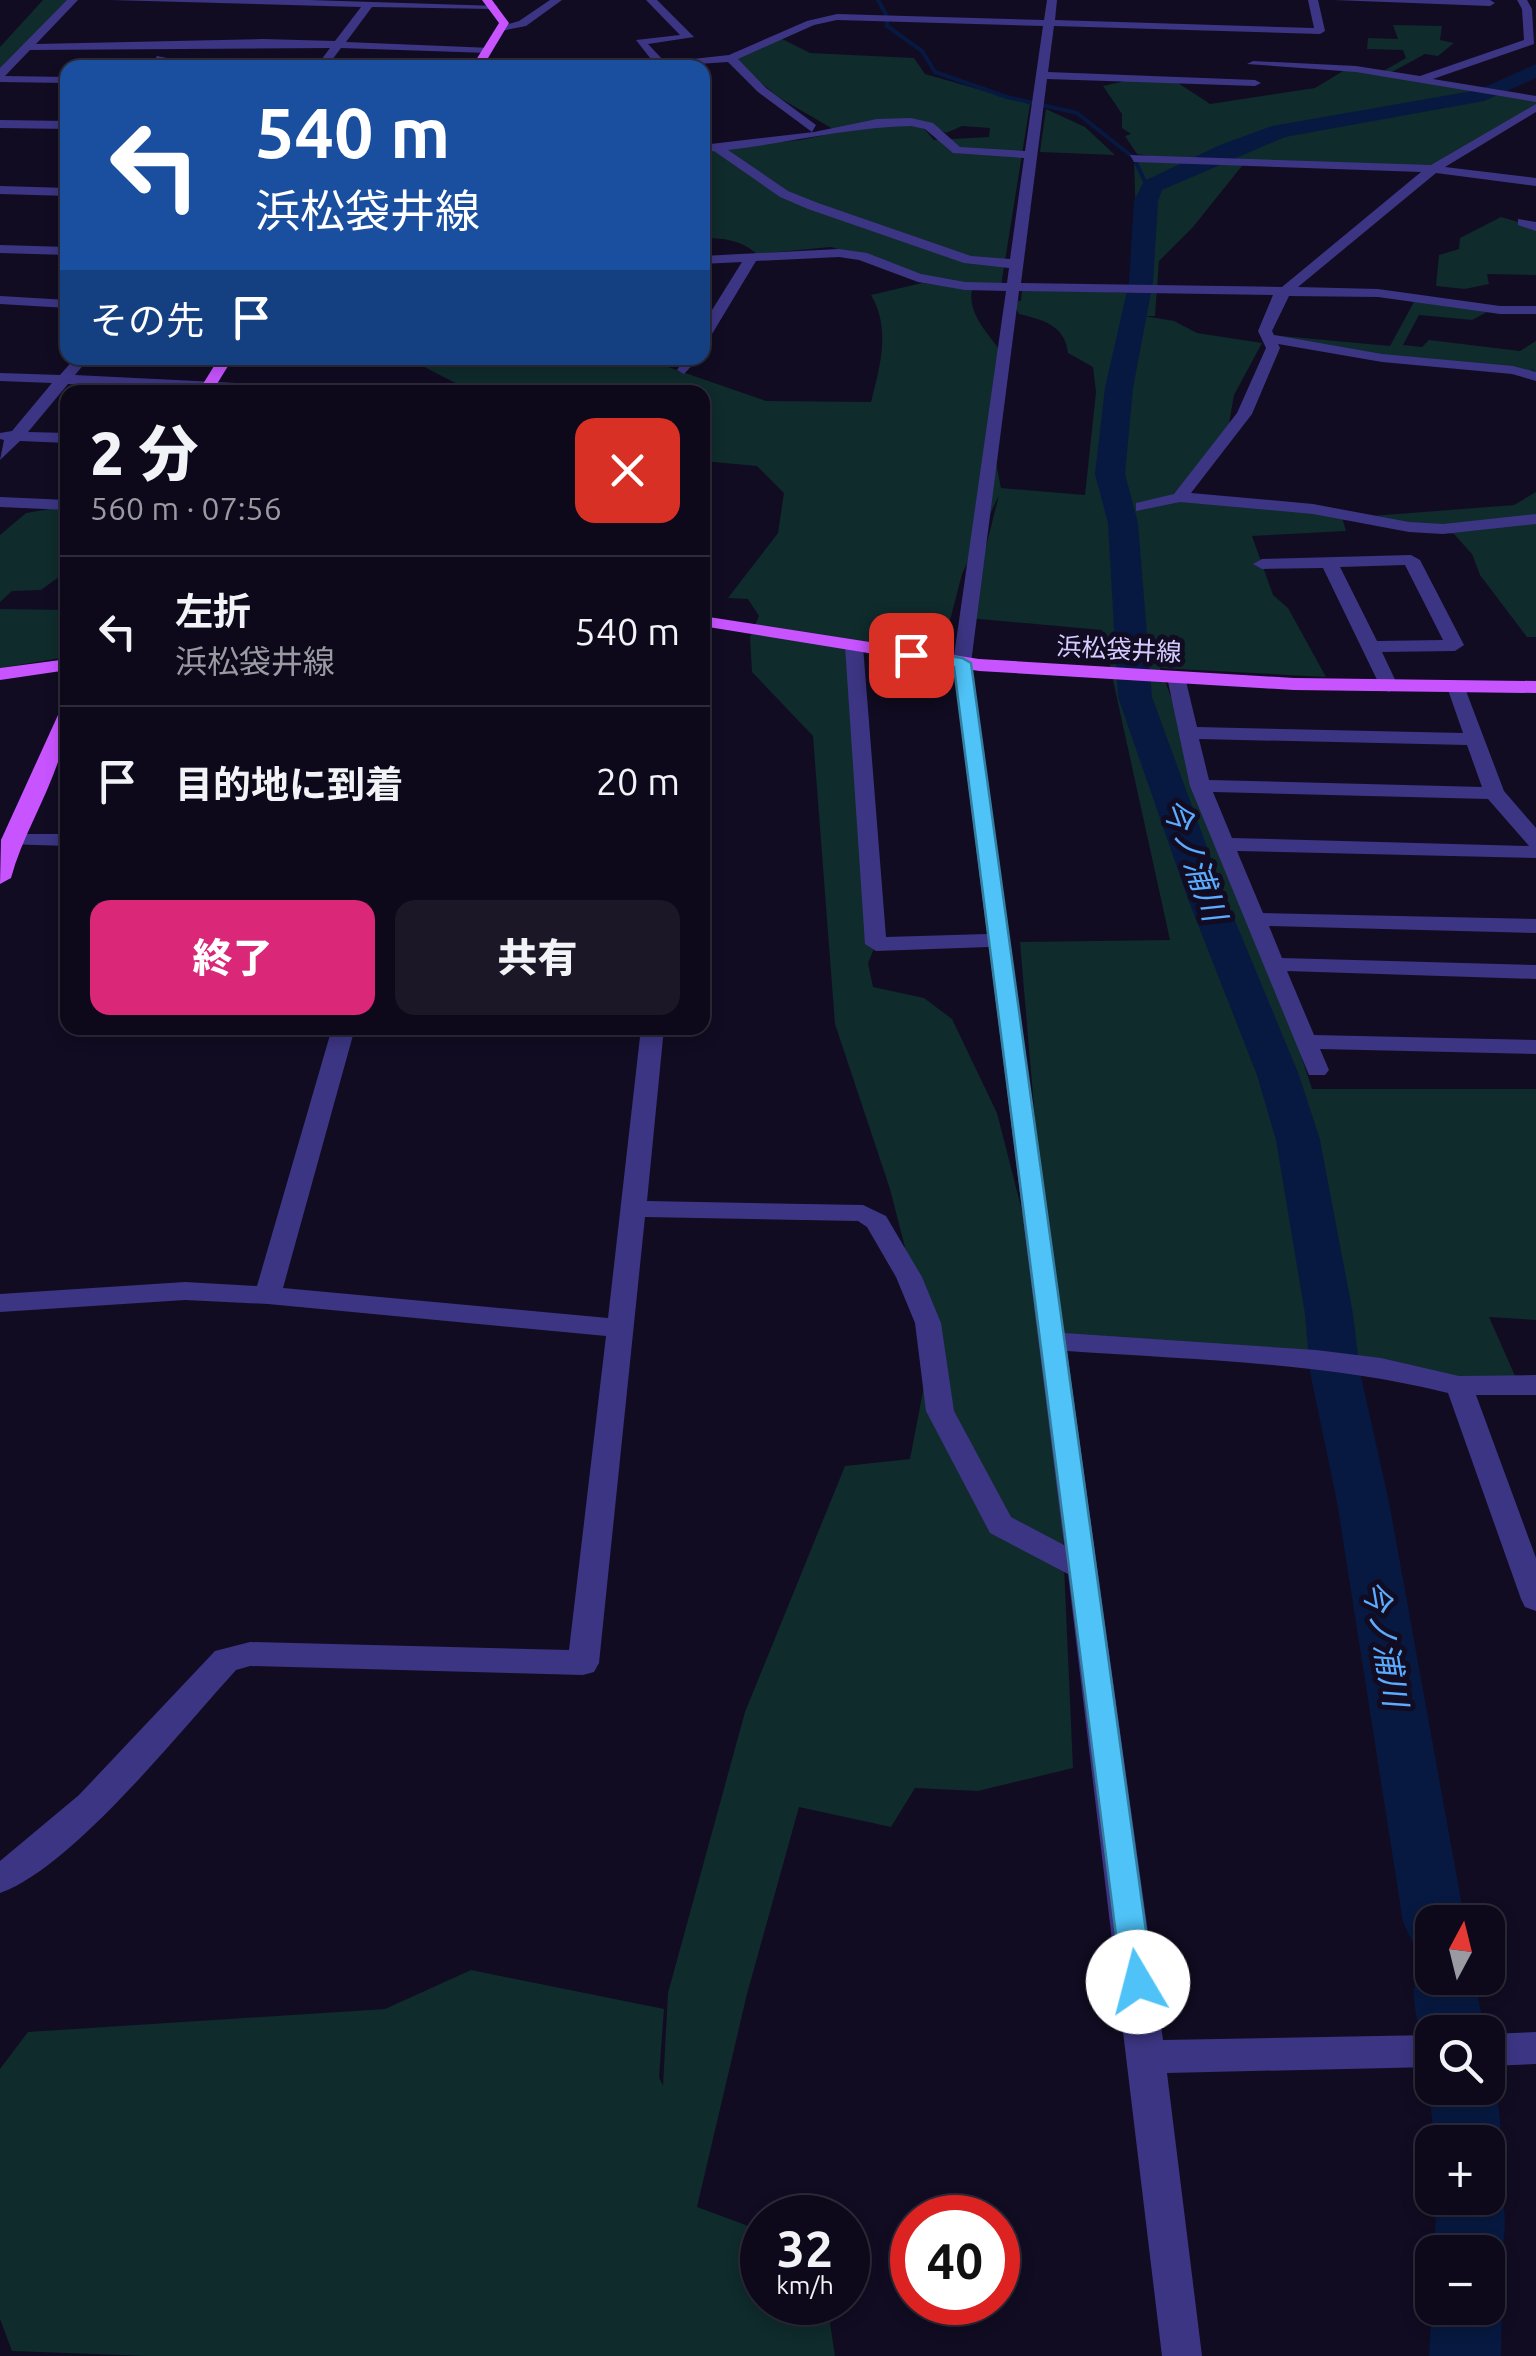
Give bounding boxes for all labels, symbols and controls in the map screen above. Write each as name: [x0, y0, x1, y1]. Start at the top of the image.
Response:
text: 540 m: [255, 93, 450, 171]
icon: left: [90, 100, 220, 230]
text: 浜松袋井線: [255, 185, 480, 236]
icon: arrive: [224, 290, 279, 345]
text: その先: [90, 299, 204, 341]
button: close: [575, 418, 680, 523]
text: 2 分: [90, 419, 198, 486]
text: 560 m · 07:56: [90, 490, 282, 526]
text: 左折: [175, 590, 251, 632]
icon: left: [90, 604, 145, 659]
text: 540 m: [574, 610, 680, 652]
pin: [869, 613, 954, 698]
icon: arrive: [884, 628, 939, 683]
street label: 浜松袋井線: [1056, 632, 1182, 666]
text: 浜松袋井線: [175, 643, 335, 679]
icon: arrive: [90, 754, 145, 809]
text: 20 m: [596, 760, 680, 802]
text: 目的地に到着: [175, 763, 403, 805]
water label: 今ノ浦川: [1156, 793, 1235, 928]
button: 終了: [90, 900, 375, 1015]
button: 共有: [395, 900, 680, 1015]
water label: 今ノ浦川: [1357, 1577, 1415, 1712]
north arrow: [1415, 1905, 1505, 1995]
map controls: [1415, 1905, 1505, 2325]
position arrow: [1086, 1930, 1190, 2034]
button: search: [1415, 2015, 1505, 2105]
button: +: [1415, 2125, 1505, 2215]
speed limit sign: 40: [890, 2195, 1020, 2325]
text: 32: [777, 2220, 833, 2276]
button: −: [1415, 2235, 1505, 2325]
text: km/h: [776, 2271, 834, 2299]

